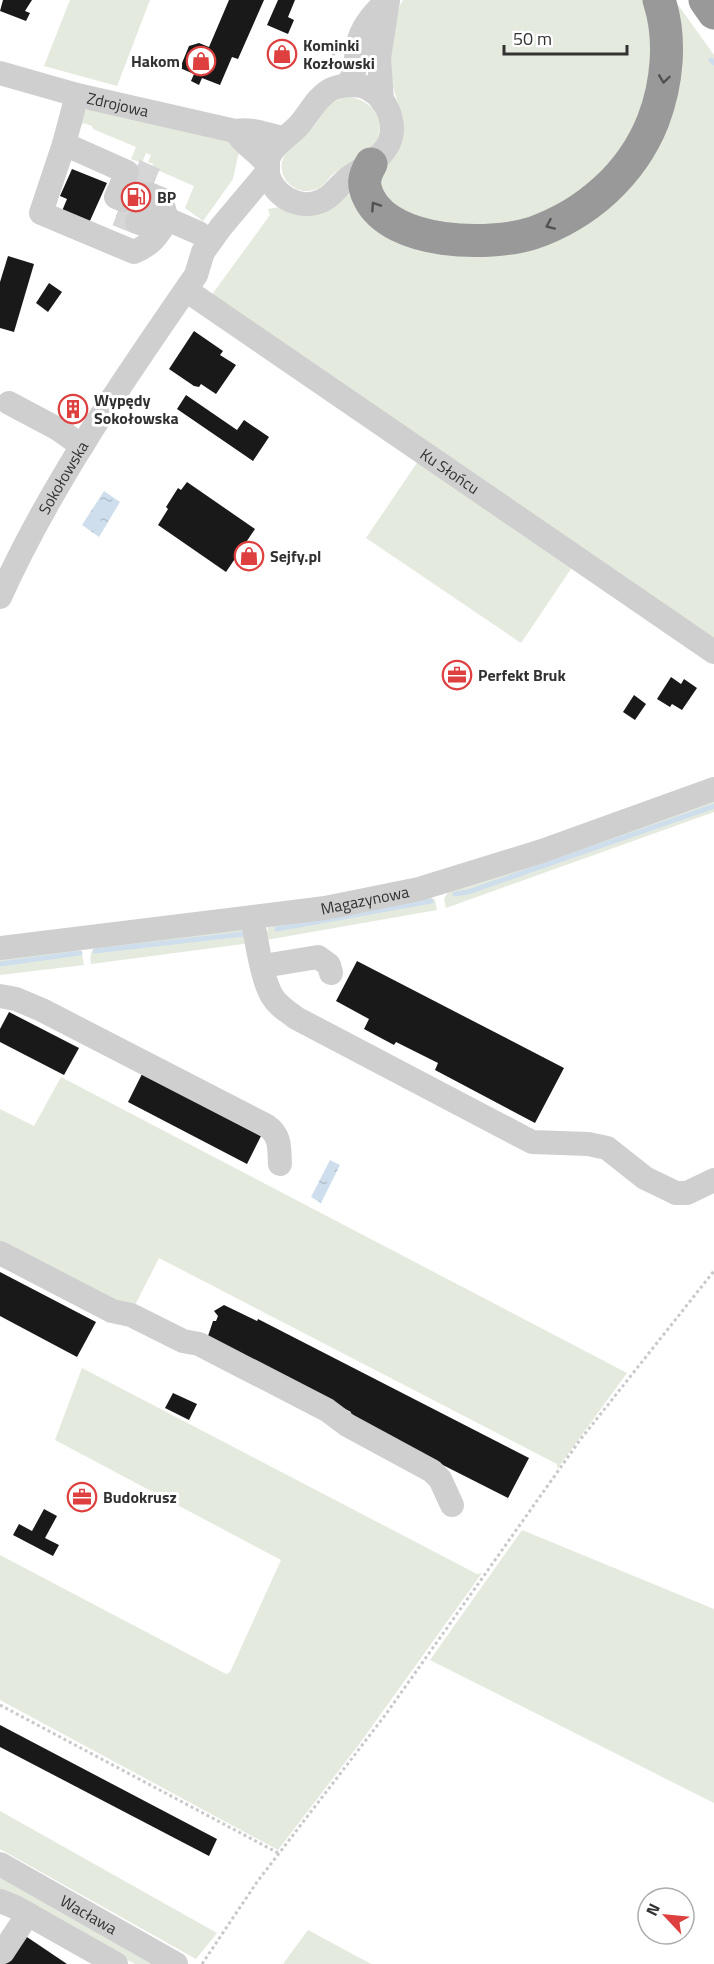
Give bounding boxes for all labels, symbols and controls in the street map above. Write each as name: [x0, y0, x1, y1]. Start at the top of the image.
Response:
scale bar: [504, 18, 627, 56]
text: 50 m: [513, 25, 552, 52]
place label: Kominki Kozłowski: [303, 33, 375, 75]
shop icon: Kominki Kozłowski: [266, 38, 298, 70]
shop icon: Hakom: [185, 45, 217, 77]
place label: Hakom: [131, 49, 180, 73]
one-way arrow: [659, 74, 671, 83]
street label: Zdrojowa: [85, 86, 151, 123]
fuel station icon: BP: [120, 181, 152, 213]
place label: BP: [157, 185, 177, 209]
one-way arrow: [371, 202, 382, 213]
one-way arrow: [545, 218, 556, 230]
place label: Wypędy Sokołowska: [94, 388, 179, 430]
building icon: Wypędy Sokołowska: [57, 393, 89, 425]
street label: Sokołowska: [32, 436, 94, 519]
street label: Ku Słońcu: [415, 442, 484, 500]
shop icon: Sejfy.pl: [233, 540, 265, 572]
place label: Sejfy.pl: [270, 544, 321, 568]
office icon: Perfekt Bruk: [441, 659, 473, 691]
place label: Perfekt Bruk: [478, 663, 566, 687]
street label: Magazynowa: [318, 879, 411, 921]
office icon: Budokrusz: [66, 1481, 98, 1513]
place label: Budokrusz: [103, 1485, 177, 1509]
north arrow: [636, 1886, 696, 1946]
street label: Wacława: [56, 1889, 122, 1940]
text: N: [639, 1899, 666, 1920]

